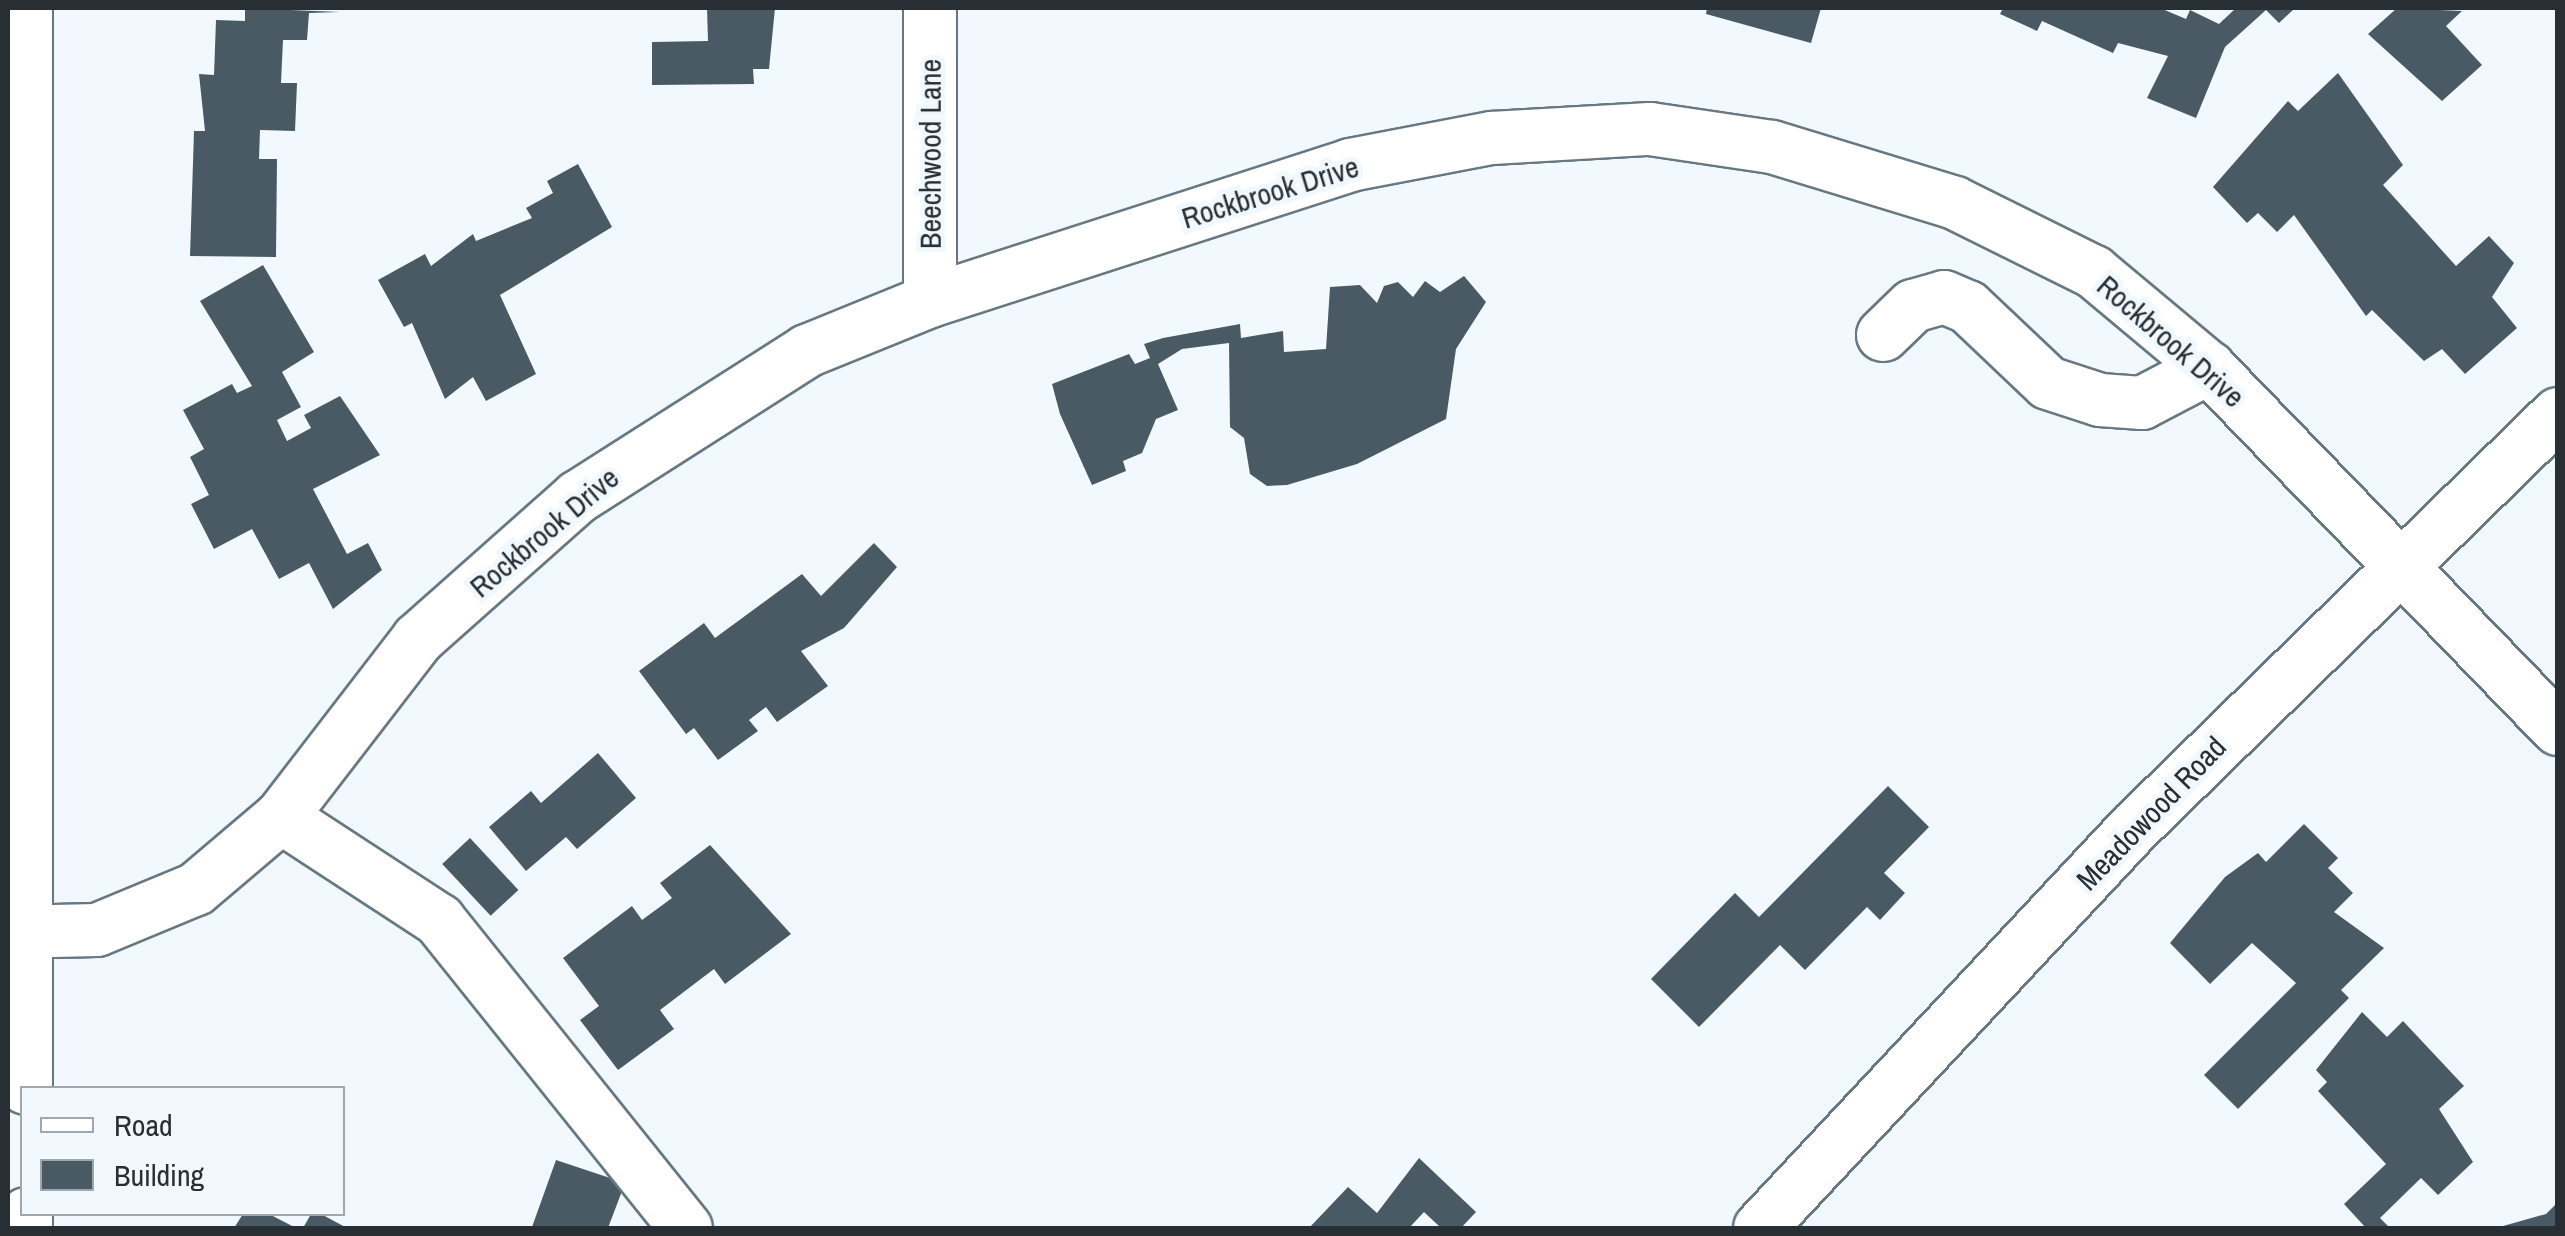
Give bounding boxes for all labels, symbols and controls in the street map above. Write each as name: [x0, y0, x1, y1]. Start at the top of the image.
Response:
street label: Beechwood Lane: [912, 59, 948, 249]
street label: Rockbrook Drive: [1177, 148, 1363, 236]
street label: Rockbrook Drive: [2090, 267, 2252, 415]
street label: Rockbrook Drive: [462, 459, 626, 605]
street label: Meadowood Road: [2069, 729, 2233, 897]
legend: [20, 1086, 345, 1216]
text: Road: [114, 1105, 173, 1145]
text: Building: [114, 1155, 204, 1195]

